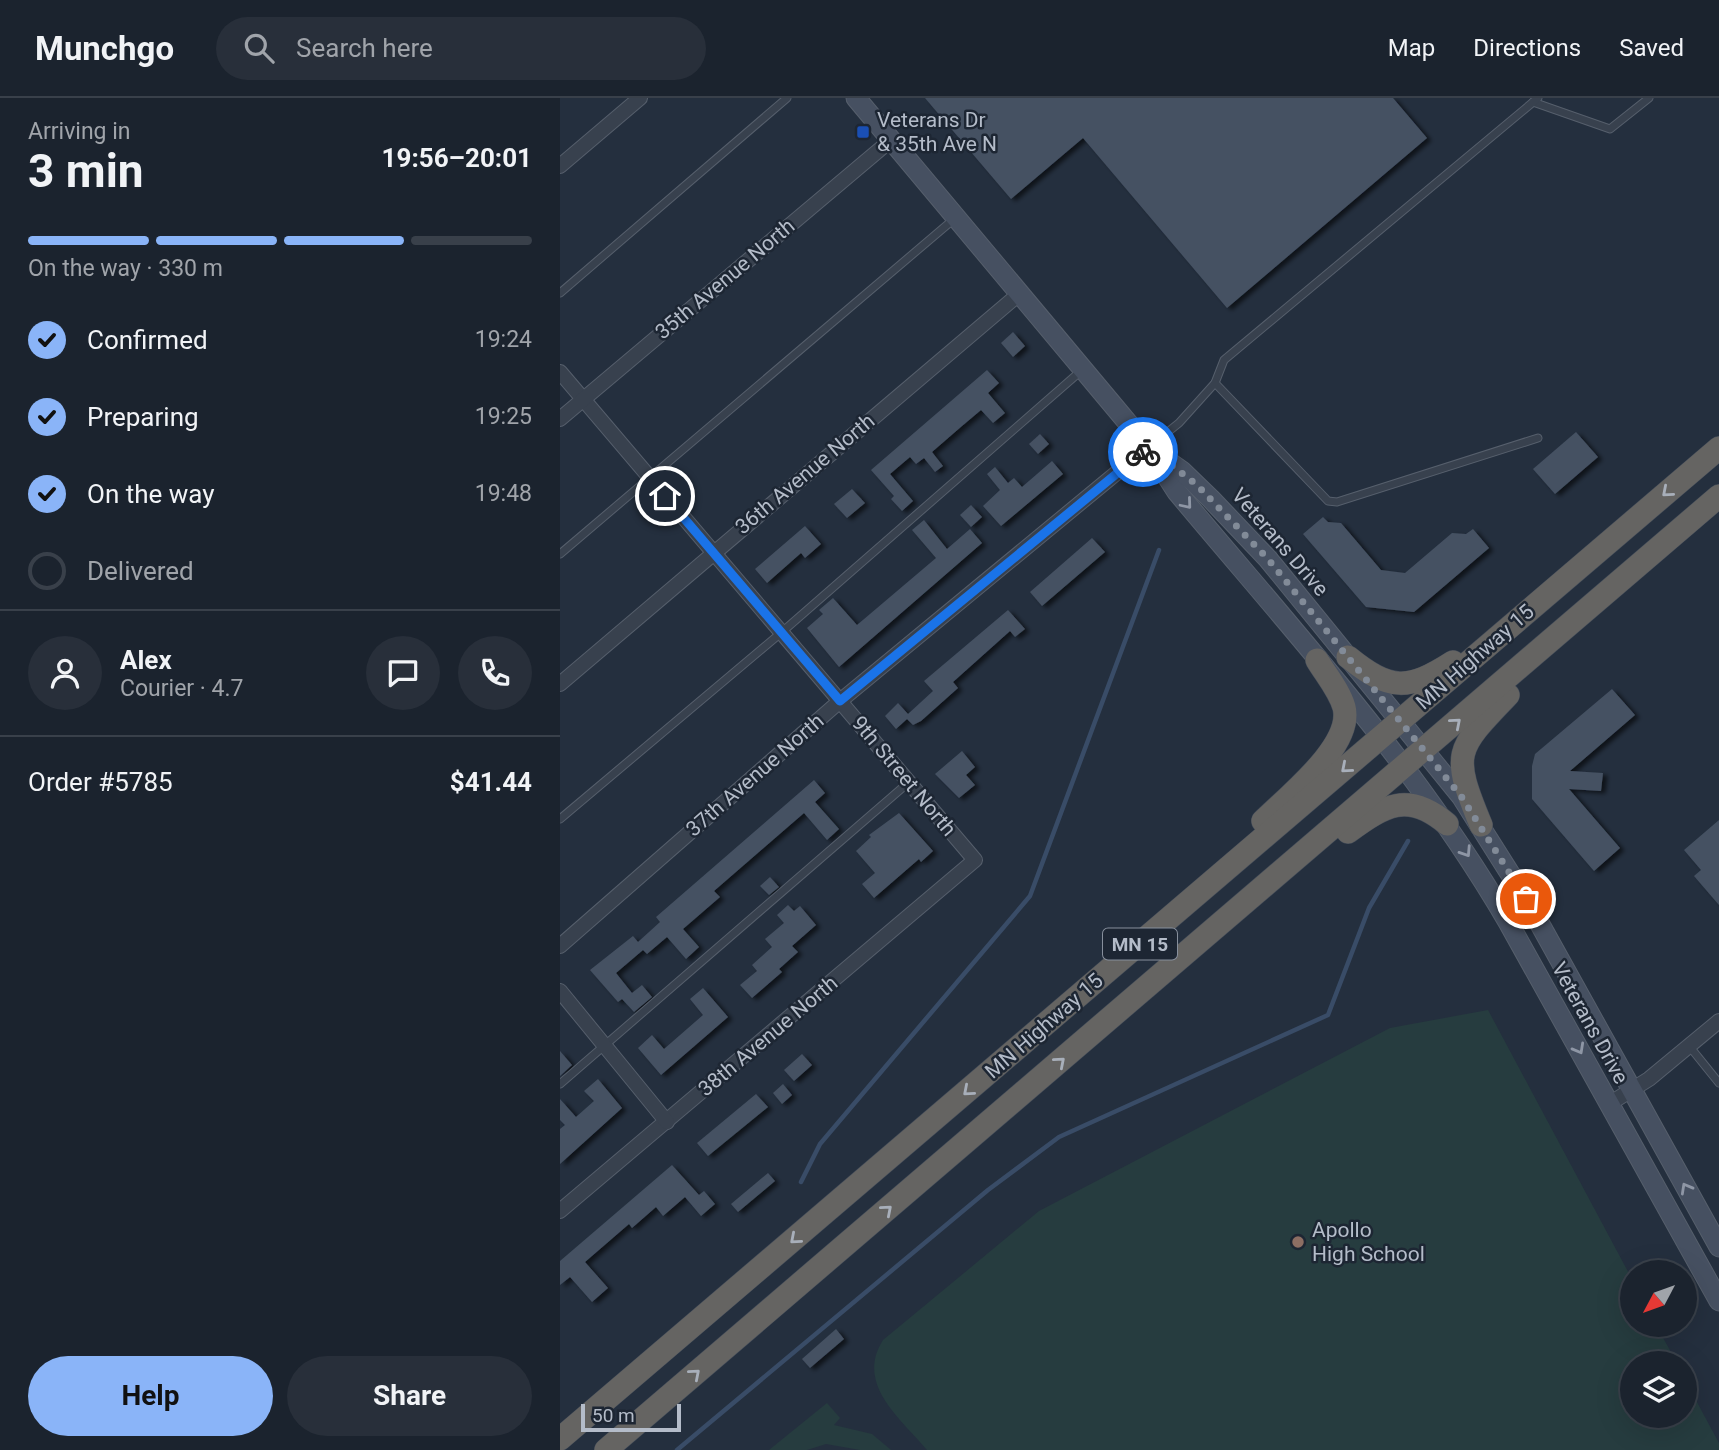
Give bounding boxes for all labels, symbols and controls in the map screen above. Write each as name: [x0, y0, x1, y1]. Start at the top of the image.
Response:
search box: [216, 17, 706, 80]
text: Munchgo: [35, 29, 174, 68]
icon: search: [240, 29, 278, 67]
text: Search here: [296, 33, 433, 63]
text: Map: [1388, 34, 1435, 62]
text: Directions: [1473, 34, 1581, 62]
text: Saved: [1619, 34, 1684, 62]
place label: Veterans Dr & 35th Ave N: [877, 108, 997, 156]
text: Arriving in: [28, 118, 131, 145]
marker: Veterans Dr & 35th Ave N: [855, 124, 871, 140]
text: 19:56–20:01: [382, 143, 532, 173]
text: 3 min: [28, 144, 144, 198]
street label: 35th Avenue North: [651, 214, 799, 344]
text: On the way · 330 m: [28, 255, 223, 282]
icon: check: [28, 321, 66, 359]
text: Confirmed: [87, 325, 208, 355]
text: 19:24: [475, 326, 532, 353]
icon: check: [28, 398, 66, 436]
text: Preparing: [87, 402, 199, 432]
text: 19:25: [475, 403, 532, 430]
street label: 36th Avenue North: [731, 409, 879, 539]
courier: [1108, 417, 1178, 487]
icon: bike: [1124, 433, 1162, 471]
pin: [635, 466, 695, 526]
icon: check: [28, 475, 66, 513]
icon: home: [646, 477, 684, 515]
text: On the way: [87, 479, 215, 509]
text: 19:48: [475, 480, 532, 507]
street label: Veterans Drive: [1227, 483, 1333, 601]
one-way arrow: [1663, 484, 1676, 496]
one-way arrow: [1179, 495, 1191, 508]
text: Delivered: [87, 556, 194, 586]
street label: MN Highway 15: [1411, 599, 1539, 715]
button: person: [28, 636, 102, 710]
button: chat: [366, 636, 440, 710]
button: phone: [458, 636, 532, 710]
text: Alex: [120, 645, 172, 675]
text: Courier · 4.7: [120, 675, 243, 702]
street label: 37th Avenue North: [681, 709, 829, 841]
street label: 9th Street North: [847, 711, 961, 841]
one-way arrow: [1448, 719, 1461, 731]
one-way arrow: [1341, 760, 1354, 772]
text: Order #5785: [28, 767, 173, 797]
text: $41.44: [450, 767, 532, 797]
one-way arrow: [1457, 844, 1470, 857]
pin: [1496, 869, 1556, 929]
icon: bag: [1507, 880, 1545, 918]
road number: MN 15: [1103, 929, 1177, 960]
street label: Veterans Drive: [1547, 958, 1633, 1088]
street label: MN Highway 15: [980, 968, 1108, 1084]
street label: 38th Avenue North: [694, 971, 842, 1101]
one-way arrow: [1571, 1042, 1584, 1054]
one-way arrow: [1051, 1058, 1064, 1070]
one-way arrow: [964, 1083, 977, 1095]
one-way arrow: [1681, 1183, 1694, 1195]
one-way arrow: [879, 1206, 892, 1218]
place label: Apollo High School: [1312, 1218, 1425, 1266]
one-way arrow: [791, 1231, 804, 1243]
marker: Apollo High School: [1290, 1234, 1306, 1250]
north arrow: [1620, 1260, 1698, 1337]
map controls: [1620, 1260, 1697, 1428]
button: layers: [1620, 1351, 1697, 1428]
button: Help: [28, 1356, 273, 1436]
button: Share: [287, 1356, 532, 1436]
one-way arrow: [687, 1370, 700, 1382]
scale bar: [581, 1401, 681, 1433]
text: 50 m: [592, 1404, 635, 1427]

